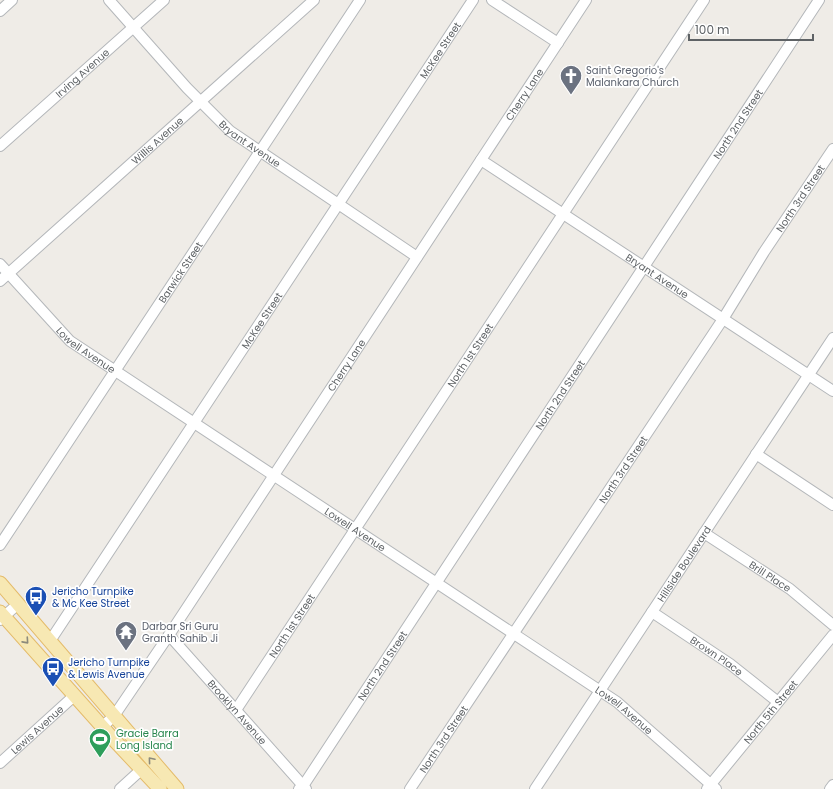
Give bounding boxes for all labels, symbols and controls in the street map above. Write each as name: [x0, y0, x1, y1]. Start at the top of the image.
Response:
scale bar: [689, 16, 813, 42]
street label: McKee Street: [416, 18, 464, 81]
text: 100 m: [695, 21, 729, 38]
street label: Irving Avenue: [52, 45, 112, 101]
church icon: Saint Gregorio's Malankara Church: [558, 63, 584, 96]
place label: Saint Gregorio's Malankara Church: [586, 63, 679, 90]
street label: Cherry Lane: [501, 65, 547, 123]
street label: North 2nd Street: [709, 86, 766, 162]
street label: Willis Avenue: [128, 113, 187, 168]
street label: Bryant Avenue: [216, 117, 284, 171]
street label: North 3rd Street: [772, 161, 828, 235]
street label: Barwick Street: [155, 238, 206, 306]
street label: Bryant Avenue: [623, 250, 692, 302]
street label: McKee Street: [237, 289, 286, 352]
street label: North 1st Street: [443, 320, 497, 390]
street label: Lowell Avenue: [53, 323, 118, 377]
street label: Cherry Lane: [324, 336, 369, 394]
street label: North 2nd Street: [531, 357, 588, 433]
street label: North 3rd Street: [595, 432, 651, 506]
street label: Lowell Avenue: [322, 504, 389, 555]
street label: Hillside Boulevard: [653, 523, 714, 605]
street label: Brill Place: [746, 557, 794, 595]
bus stop icon: Jericho Turnpike & Mc Kee Street: [23, 584, 49, 617]
place label: Jericho Turnpike & Mc Kee Street: [52, 584, 134, 611]
street label: North 1st Street: [265, 590, 318, 661]
temple icon: Darbar Sri Guru Granth Sahib Ji: [113, 619, 139, 652]
place label: Darbar Sri Guru Granth Sahib Ji: [142, 619, 219, 646]
street label: North 2nd Street: [354, 627, 411, 704]
street label: Brown Place: [687, 632, 746, 679]
one-way arrow: [21, 637, 28, 644]
bus stop icon: Jericho Turnpike & Lewis Avenue: [40, 655, 66, 688]
place label: Jericho Turnpike & Lewis Avenue: [68, 655, 150, 682]
street label: Brooklyn Avenue: [204, 676, 271, 748]
street label: North 5th Street: [740, 676, 801, 747]
street label: Lowell Avenue: [592, 682, 656, 738]
street label: Lewis Avenue: [7, 701, 67, 757]
street label: North 3rd Street: [415, 702, 471, 776]
sports icon: Gracie Barra Long Island: [87, 726, 113, 759]
place label: Gracie Barra Long Island: [116, 726, 179, 753]
one-way arrow: [148, 757, 155, 765]

